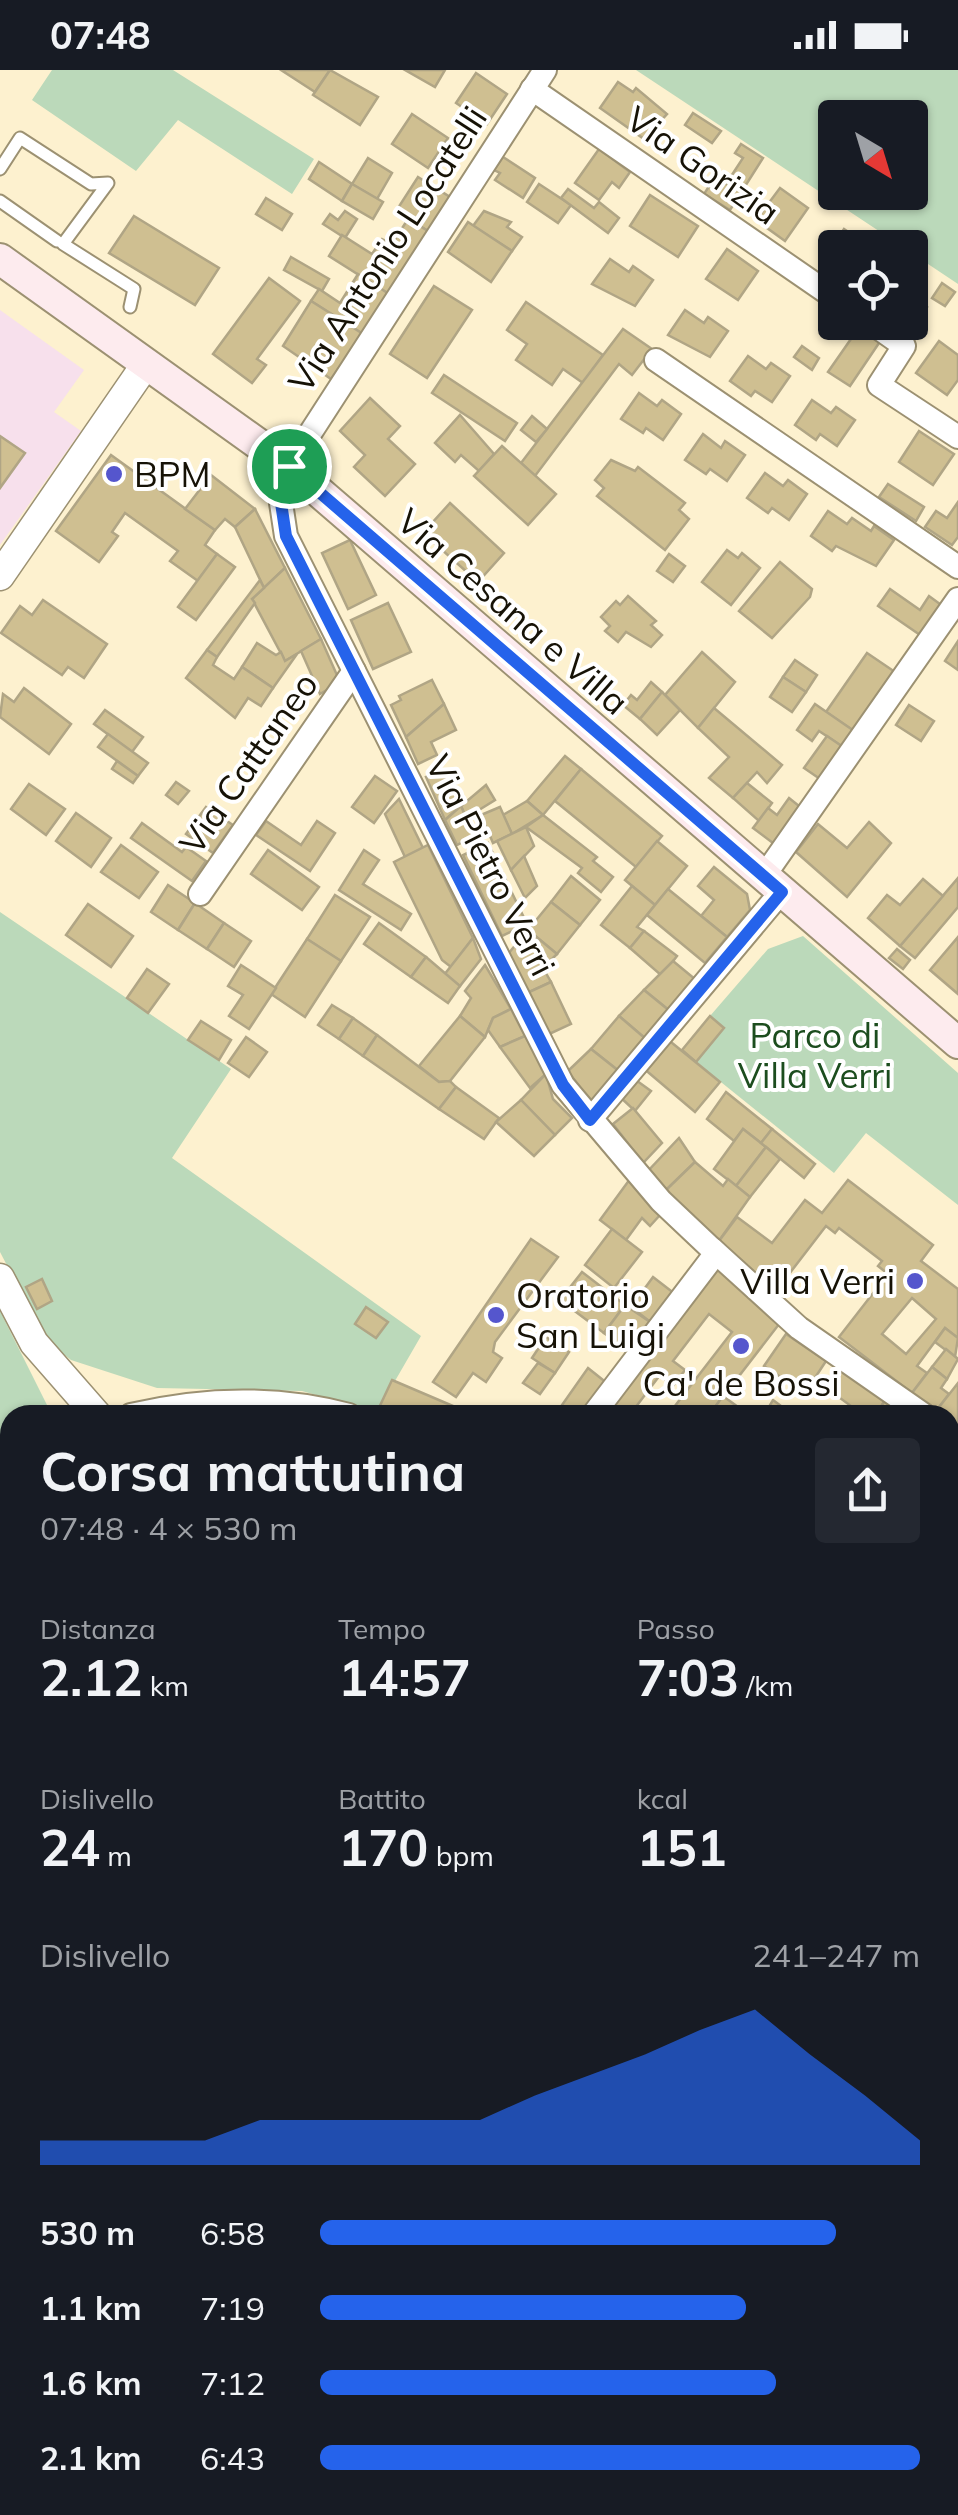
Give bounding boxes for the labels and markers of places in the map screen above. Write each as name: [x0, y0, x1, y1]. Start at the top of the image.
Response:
pin: [247, 424, 332, 509]
place label: BPM: [134, 452, 211, 496]
marker: BPM: [103, 463, 125, 485]
place label: Villa Verri: [740, 1259, 895, 1303]
marker: Villa Verri: [904, 1270, 926, 1292]
place label: Oratorio San Luigi: [516, 1273, 665, 1357]
marker: Oratorio San Luigi: [485, 1304, 507, 1326]
marker: Ca' de Bossi: [730, 1335, 752, 1357]
place label: Ca' de Bossi: [642, 1361, 840, 1405]

